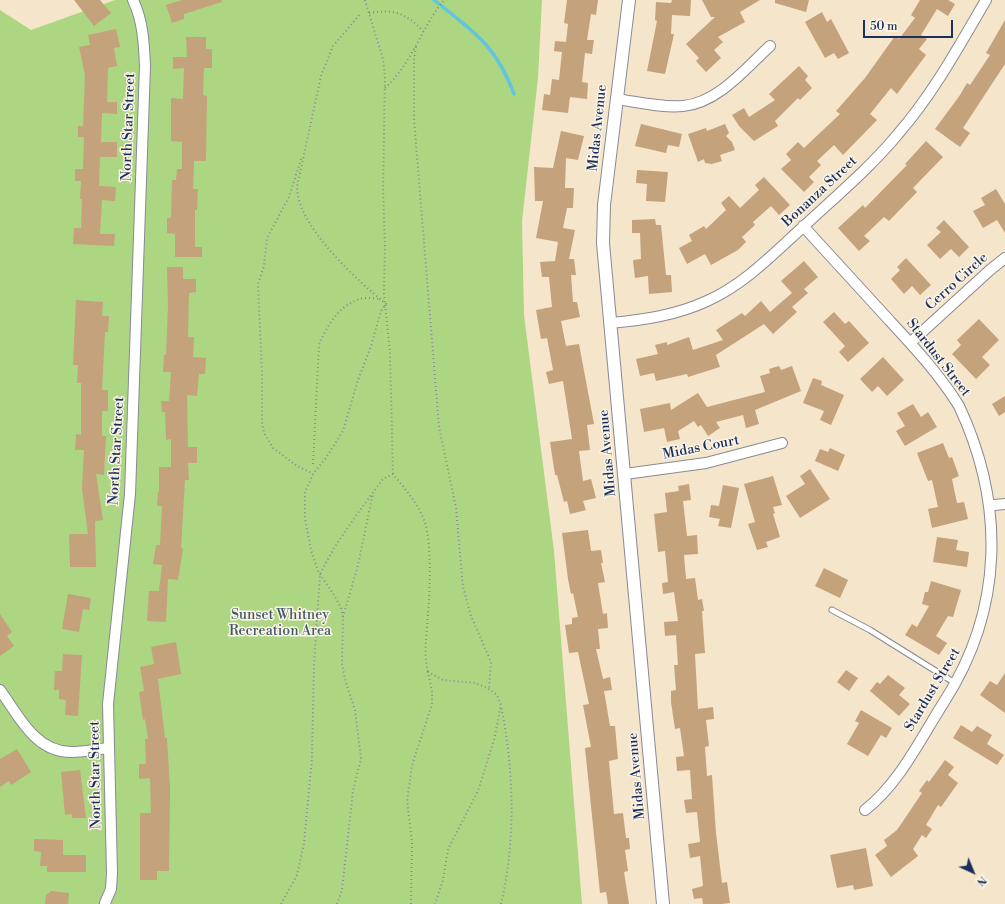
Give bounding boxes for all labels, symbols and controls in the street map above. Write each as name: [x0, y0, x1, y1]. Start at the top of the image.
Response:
scale bar: [865, 12, 955, 38]
text: 50 m: [870, 19, 898, 34]
street label: North Star Street: [119, 73, 139, 181]
street label: Midas Avenue: [585, 84, 611, 172]
street label: Bonanza Street: [779, 153, 861, 231]
street label: Cerro Circle: [922, 250, 992, 314]
street label: Stardust Street: [902, 316, 974, 400]
street label: North Star Street: [106, 397, 128, 505]
street label: Midas Avenue: [596, 409, 620, 497]
street label: Midas Court: [661, 432, 741, 464]
park label: Sunset Whitney Recreation Area: [229, 608, 331, 640]
street label: Stardust Street: [902, 645, 964, 735]
street label: North Star Street: [87, 721, 105, 829]
street label: Midas Avenue: [625, 732, 649, 820]
north arrow: [953, 852, 993, 892]
text: N: [973, 873, 989, 889]

